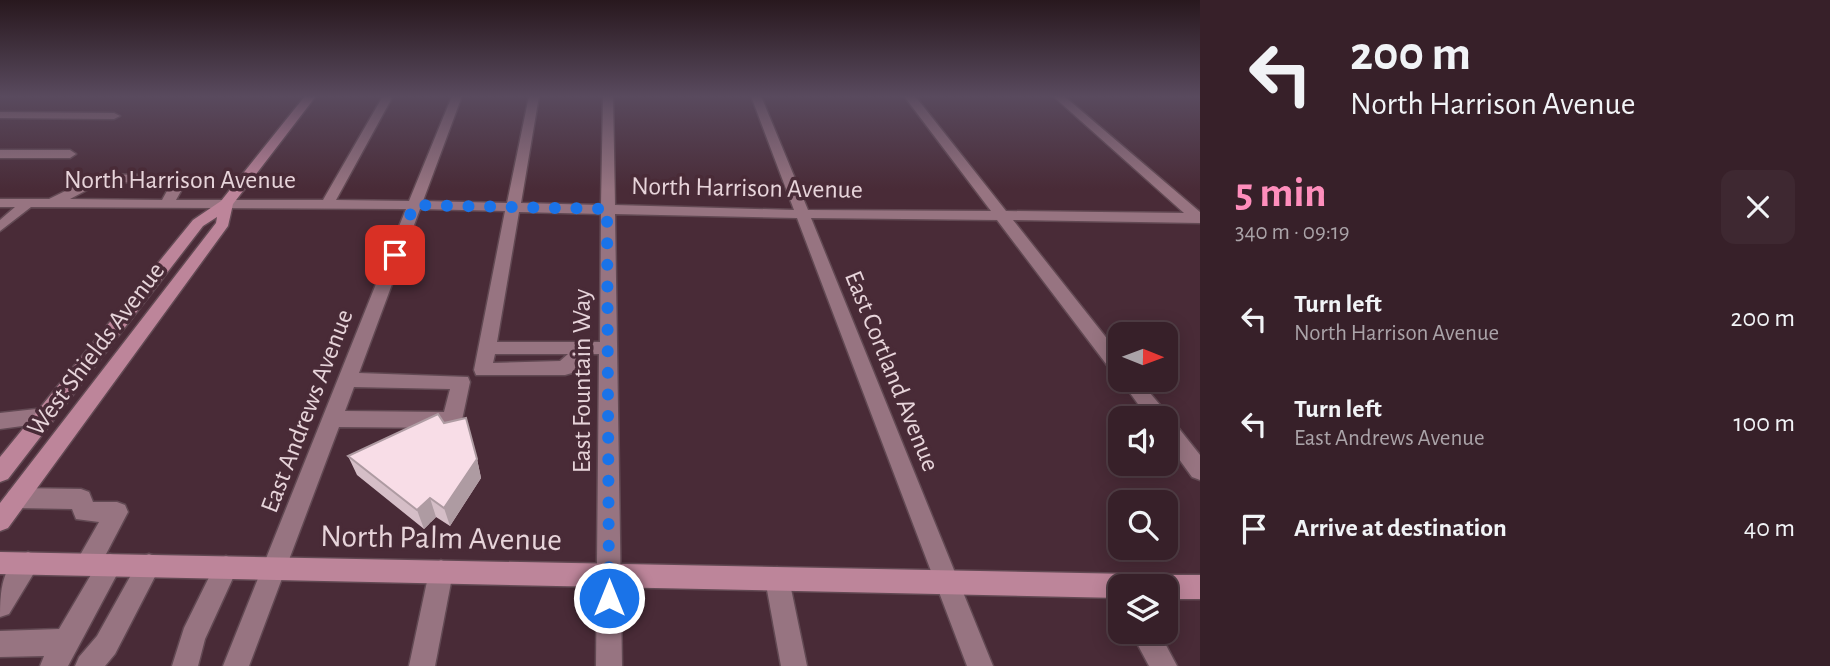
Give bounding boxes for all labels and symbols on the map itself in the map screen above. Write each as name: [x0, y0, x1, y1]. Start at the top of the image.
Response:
street label: North Harrison Avenue: [64, 167, 296, 193]
street label: North Harrison Avenue: [631, 173, 863, 203]
pin: [365, 225, 425, 285]
street label: West Shields Avenue: [23, 257, 169, 441]
street label: East Cortland Avenue: [840, 267, 944, 475]
street label: East Fountain Way: [569, 289, 595, 473]
street label: East Andrews Avenue: [256, 306, 358, 516]
north arrow: [1108, 322, 1178, 392]
street label: North Palm Avenue: [320, 520, 562, 556]
position arrow: [572, 561, 646, 635]

